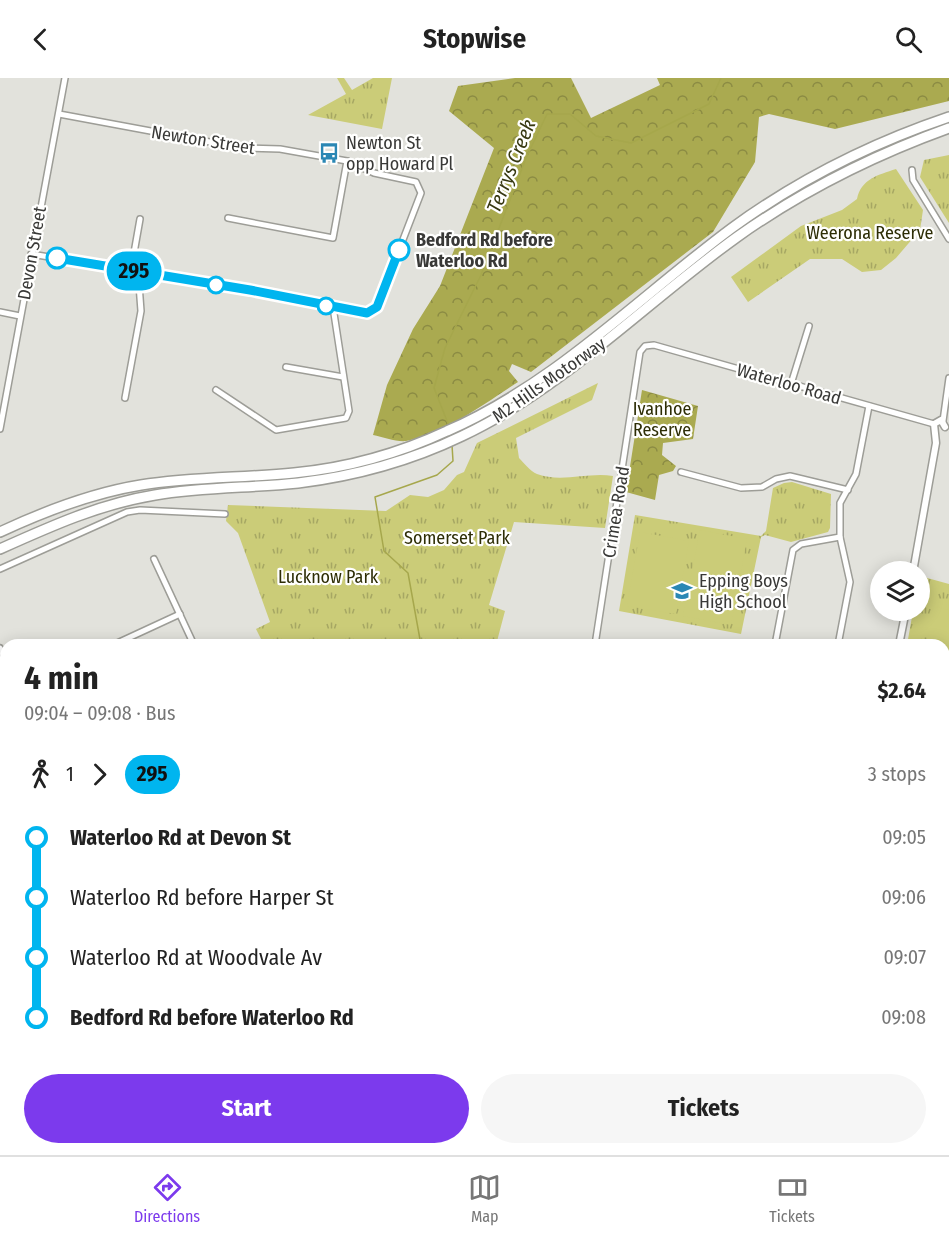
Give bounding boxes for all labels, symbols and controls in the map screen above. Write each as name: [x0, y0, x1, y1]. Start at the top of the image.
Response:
icon: back: [24, 23, 57, 56]
text: Stopwise: [423, 23, 526, 55]
icon: search: [892, 23, 925, 56]
water label: Terrys Creek: [481, 116, 541, 216]
street label: Newton Street: [150, 121, 257, 159]
place label: Newton St opp Howard Pl: [346, 132, 453, 175]
bus stop icon: Newton St opp Howard Pl: [317, 141, 341, 165]
street label: Devon Street: [13, 204, 51, 302]
park label: Weerona Reserve: [807, 222, 934, 244]
place label: Bedford Rd before Waterloo Rd: [416, 229, 553, 272]
marker: Bedford Rd before Waterloo Rd: [388, 239, 410, 261]
unlabelled marker: [46, 247, 68, 269]
line badge: 295: [100, 252, 168, 290]
text: 295: [119, 258, 149, 284]
unlabelled marker: [207, 276, 225, 294]
unlabelled marker: [317, 297, 335, 315]
street label: M2 Hills Motorway: [488, 333, 610, 427]
street label: Waterloo Road: [734, 359, 844, 409]
park label: Ivanhoe Reserve: [633, 398, 691, 441]
street label: Crimea Road: [598, 465, 634, 559]
park label: Somerset Park: [404, 527, 511, 549]
map controls: [870, 561, 930, 621]
button: layers: [870, 561, 930, 621]
park label: Lucknow Park: [278, 566, 379, 588]
place label: Epping Boys High School: [699, 570, 788, 613]
school or university icon: Epping Boys High School: [670, 579, 694, 603]
text: 4 min: [24, 658, 99, 698]
text: $2.64: [877, 677, 926, 704]
text: 09:04 – 09:08 · Bus: [24, 701, 175, 725]
icon: walk: [24, 758, 57, 791]
icon: forward: [83, 758, 116, 791]
text: 295: [137, 761, 168, 787]
text: 1: [66, 762, 74, 786]
text: 3 stops: [868, 762, 926, 786]
text: Waterloo Rd at Devon St: [70, 824, 291, 851]
text: 09:05: [882, 825, 926, 849]
text: Waterloo Rd before Harper St: [70, 884, 334, 911]
text: 09:06: [881, 885, 926, 909]
text: Waterloo Rd at Woodvale Av: [70, 944, 322, 971]
text: 09:07: [884, 945, 926, 969]
text: Bedford Rd before Waterloo Rd: [70, 1004, 354, 1031]
text: 09:08: [881, 1005, 926, 1029]
button: Start: [24, 1074, 469, 1143]
button: Tickets: [481, 1074, 926, 1143]
tab: Directions: [134, 1171, 200, 1226]
tab: Map: [468, 1171, 501, 1226]
tab: Tickets: [769, 1171, 815, 1226]

